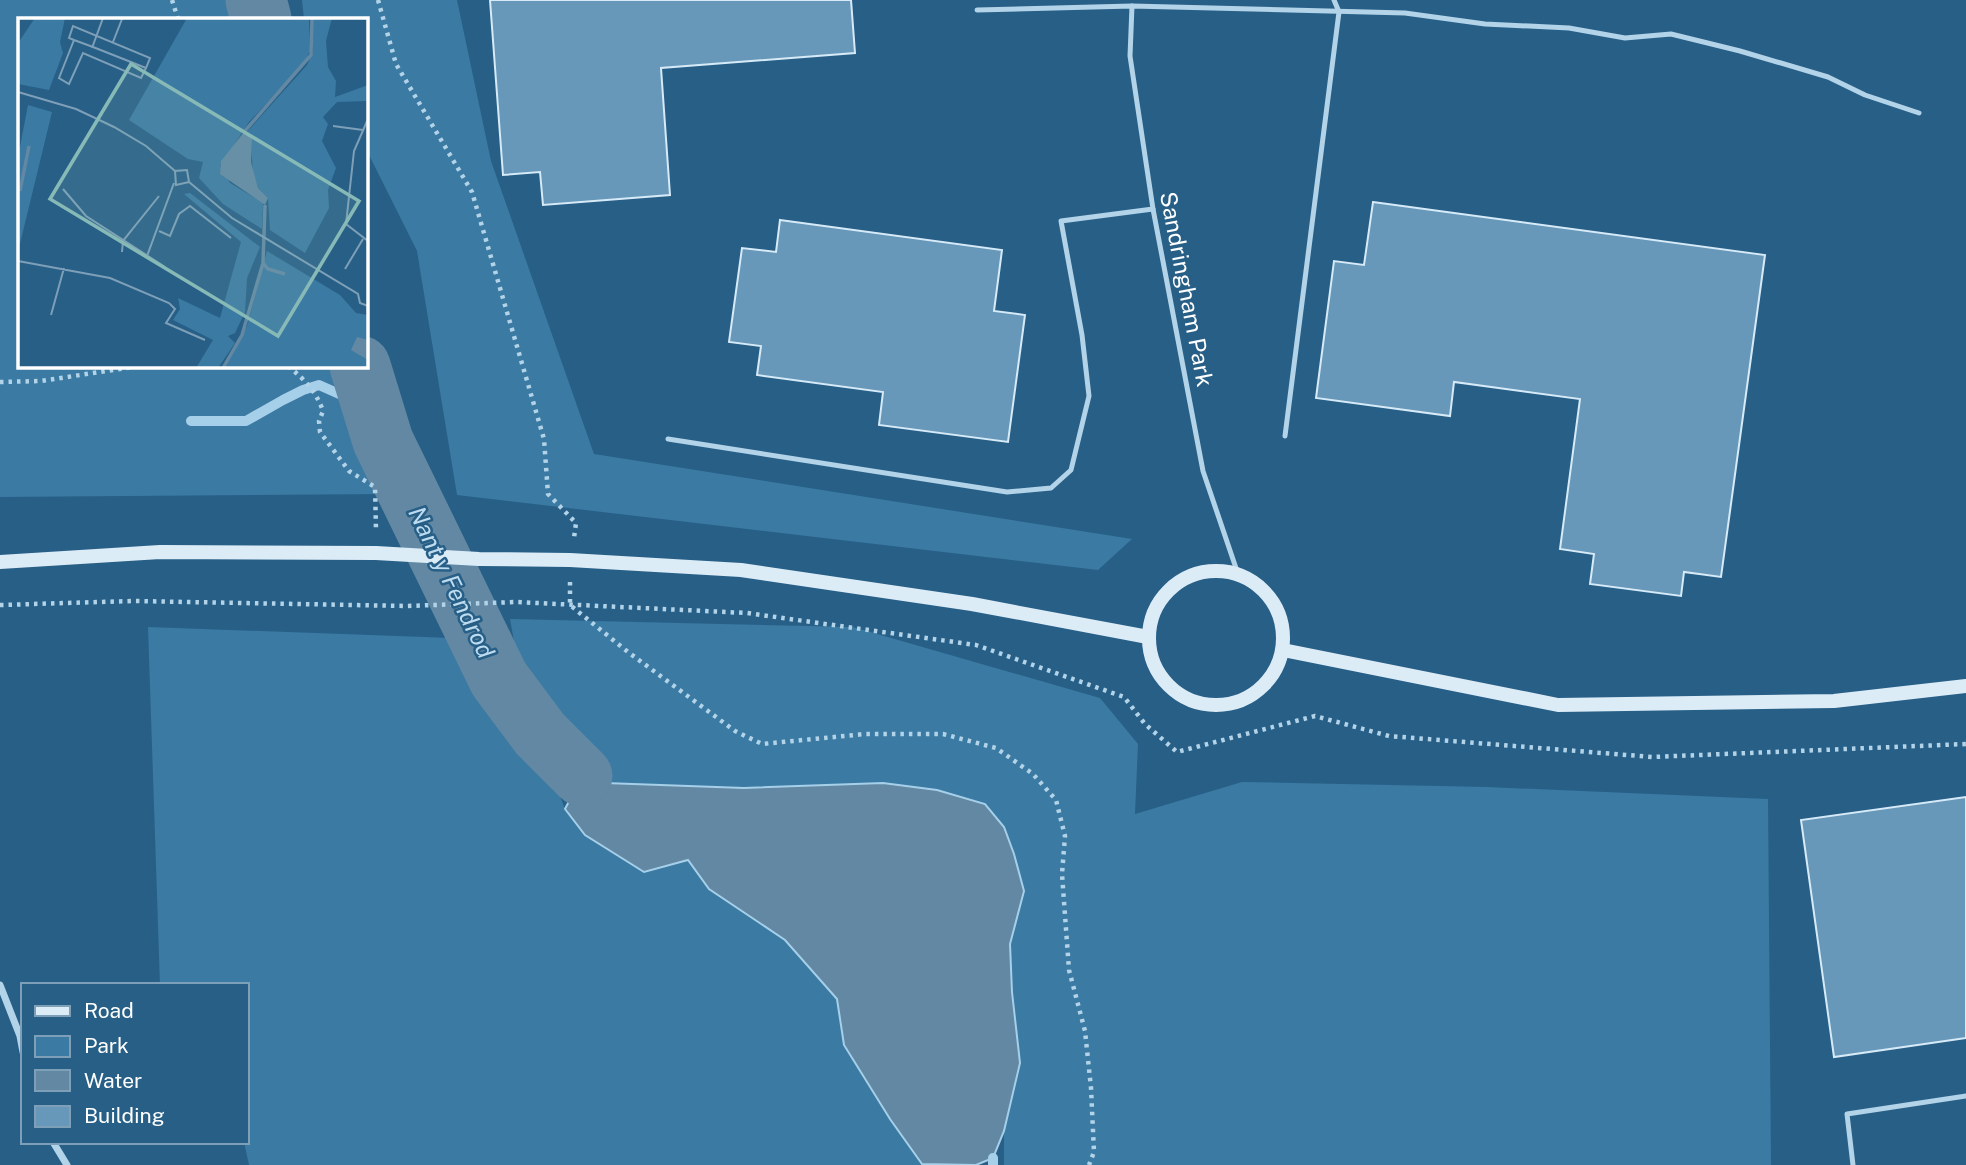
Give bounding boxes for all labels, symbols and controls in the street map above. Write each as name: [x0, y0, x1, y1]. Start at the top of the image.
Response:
inset map: [18, 18, 368, 368]
street label: Sandringham Park: [1155, 189, 1219, 389]
water label: Nant y Fendrod: [403, 502, 501, 663]
legend: [21, 983, 248, 1144]
text: Road: [84, 998, 134, 1023]
text: Park: [84, 1033, 129, 1058]
text: Water: [84, 1068, 142, 1093]
text: Building: [84, 1103, 165, 1128]

